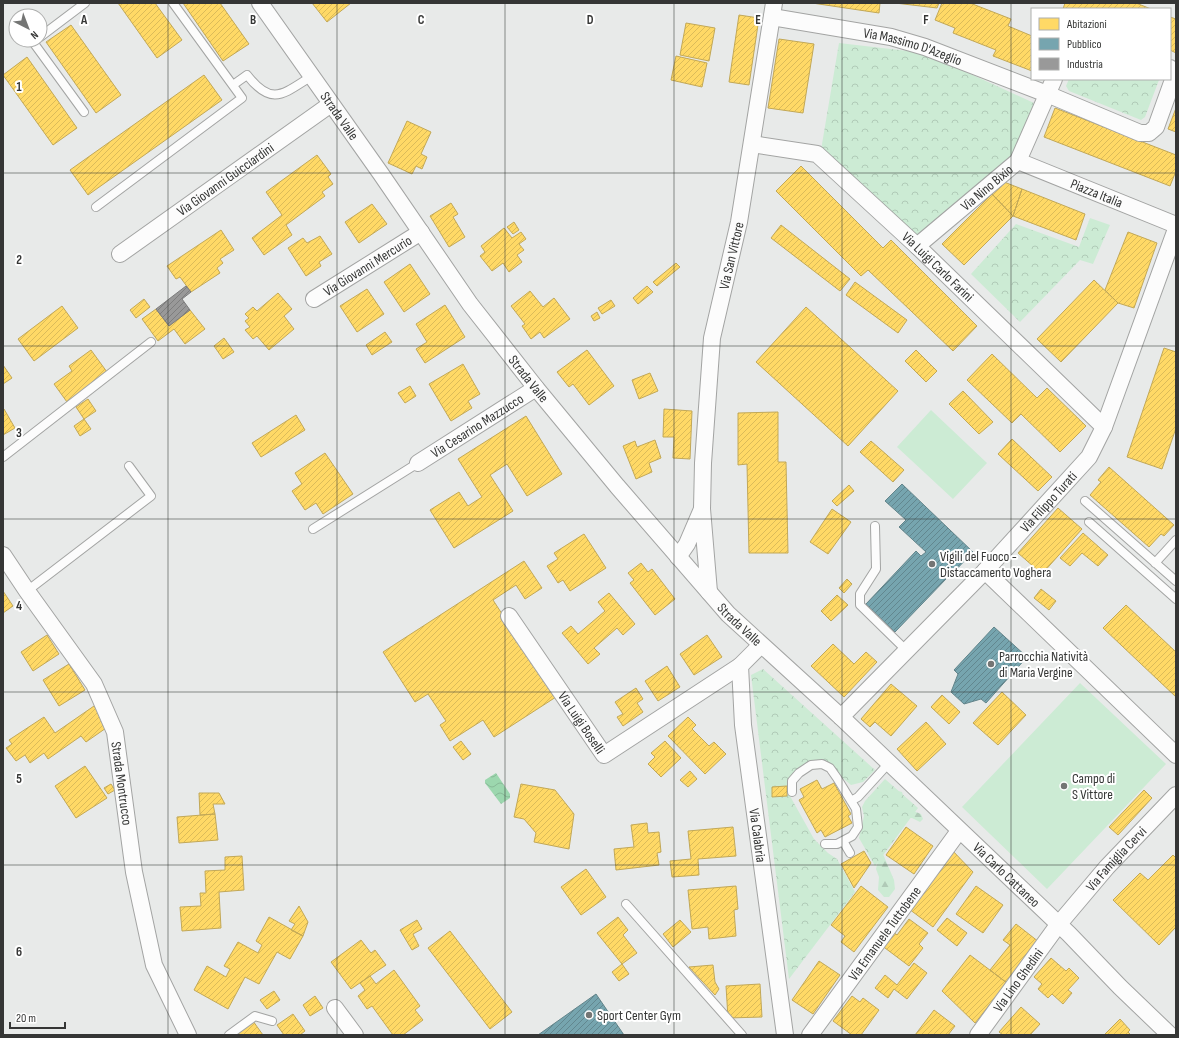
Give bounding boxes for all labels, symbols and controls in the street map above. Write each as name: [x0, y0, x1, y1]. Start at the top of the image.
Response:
north arrow: [8, 8, 48, 48]
legend: [1031, 8, 1171, 80]
text: A: [80, 12, 88, 28]
text: B: [250, 12, 256, 28]
text: C: [418, 12, 425, 28]
text: D: [587, 12, 594, 28]
text: E: [755, 12, 761, 28]
text: F: [923, 12, 929, 28]
text: Abitazioni: [1066, 17, 1107, 32]
street label: Via Massimo D'Azeglio: [862, 24, 965, 70]
text: N: [28, 28, 41, 42]
text: Pubblico: [1067, 37, 1102, 52]
text: Industria: [1067, 57, 1103, 72]
text: 1: [16, 79, 22, 95]
street label: Strada Valle: [316, 89, 362, 143]
street label: Via Giovanni Guicciardini: [174, 139, 277, 220]
street label: Via Nino Bixio: [957, 161, 1017, 215]
street label: Piazza Italia: [1068, 175, 1125, 212]
street label: Via San Vittore: [716, 220, 748, 291]
street label: Via Luigi Carlo Farini: [898, 229, 977, 305]
street label: Via Giovanni Mercurio: [320, 232, 415, 300]
text: 2: [16, 252, 22, 268]
street label: Strada Valle: [505, 352, 552, 406]
street label: Via Cesarino Mazzucco: [428, 390, 527, 462]
text: 3: [16, 425, 22, 441]
street label: Via Filippo Turati: [1017, 468, 1081, 536]
place label: Vigili del Fuoco - Distaccamento Voghera: [940, 548, 1051, 581]
marker: Vigili del Fuoco - Distaccamento Voghera: [927, 559, 937, 569]
text: 4: [16, 598, 22, 614]
street label: Strada Valle: [713, 600, 765, 650]
place label: Parrocchia Natività di Maria Vergine: [999, 648, 1088, 681]
marker: Parrocchia Natività di Maria Vergine: [986, 659, 996, 669]
street label: Via Luigi Boselli: [554, 688, 609, 757]
street label: Strada Montrucco: [107, 740, 136, 826]
place label: Campo di S Vittore: [1072, 770, 1115, 803]
text: 5: [16, 771, 22, 787]
marker: Campo di S Vittore: [1059, 781, 1069, 791]
street label: Via Calabria: [745, 807, 770, 863]
street label: Via Famiglia Cervi: [1082, 823, 1150, 895]
street label: Via Carlo Cattaneo: [969, 839, 1044, 911]
street label: Via Emanuele Tuttobene: [845, 883, 925, 984]
text: 6: [16, 944, 22, 960]
street label: Via Lino Ghedini: [990, 945, 1047, 1015]
scale bar: [10, 1004, 65, 1030]
place label: Sport Center Gym: [597, 1007, 681, 1024]
marker: Sport Center Gym: [584, 1010, 594, 1020]
text: 20 m: [16, 1011, 36, 1026]

